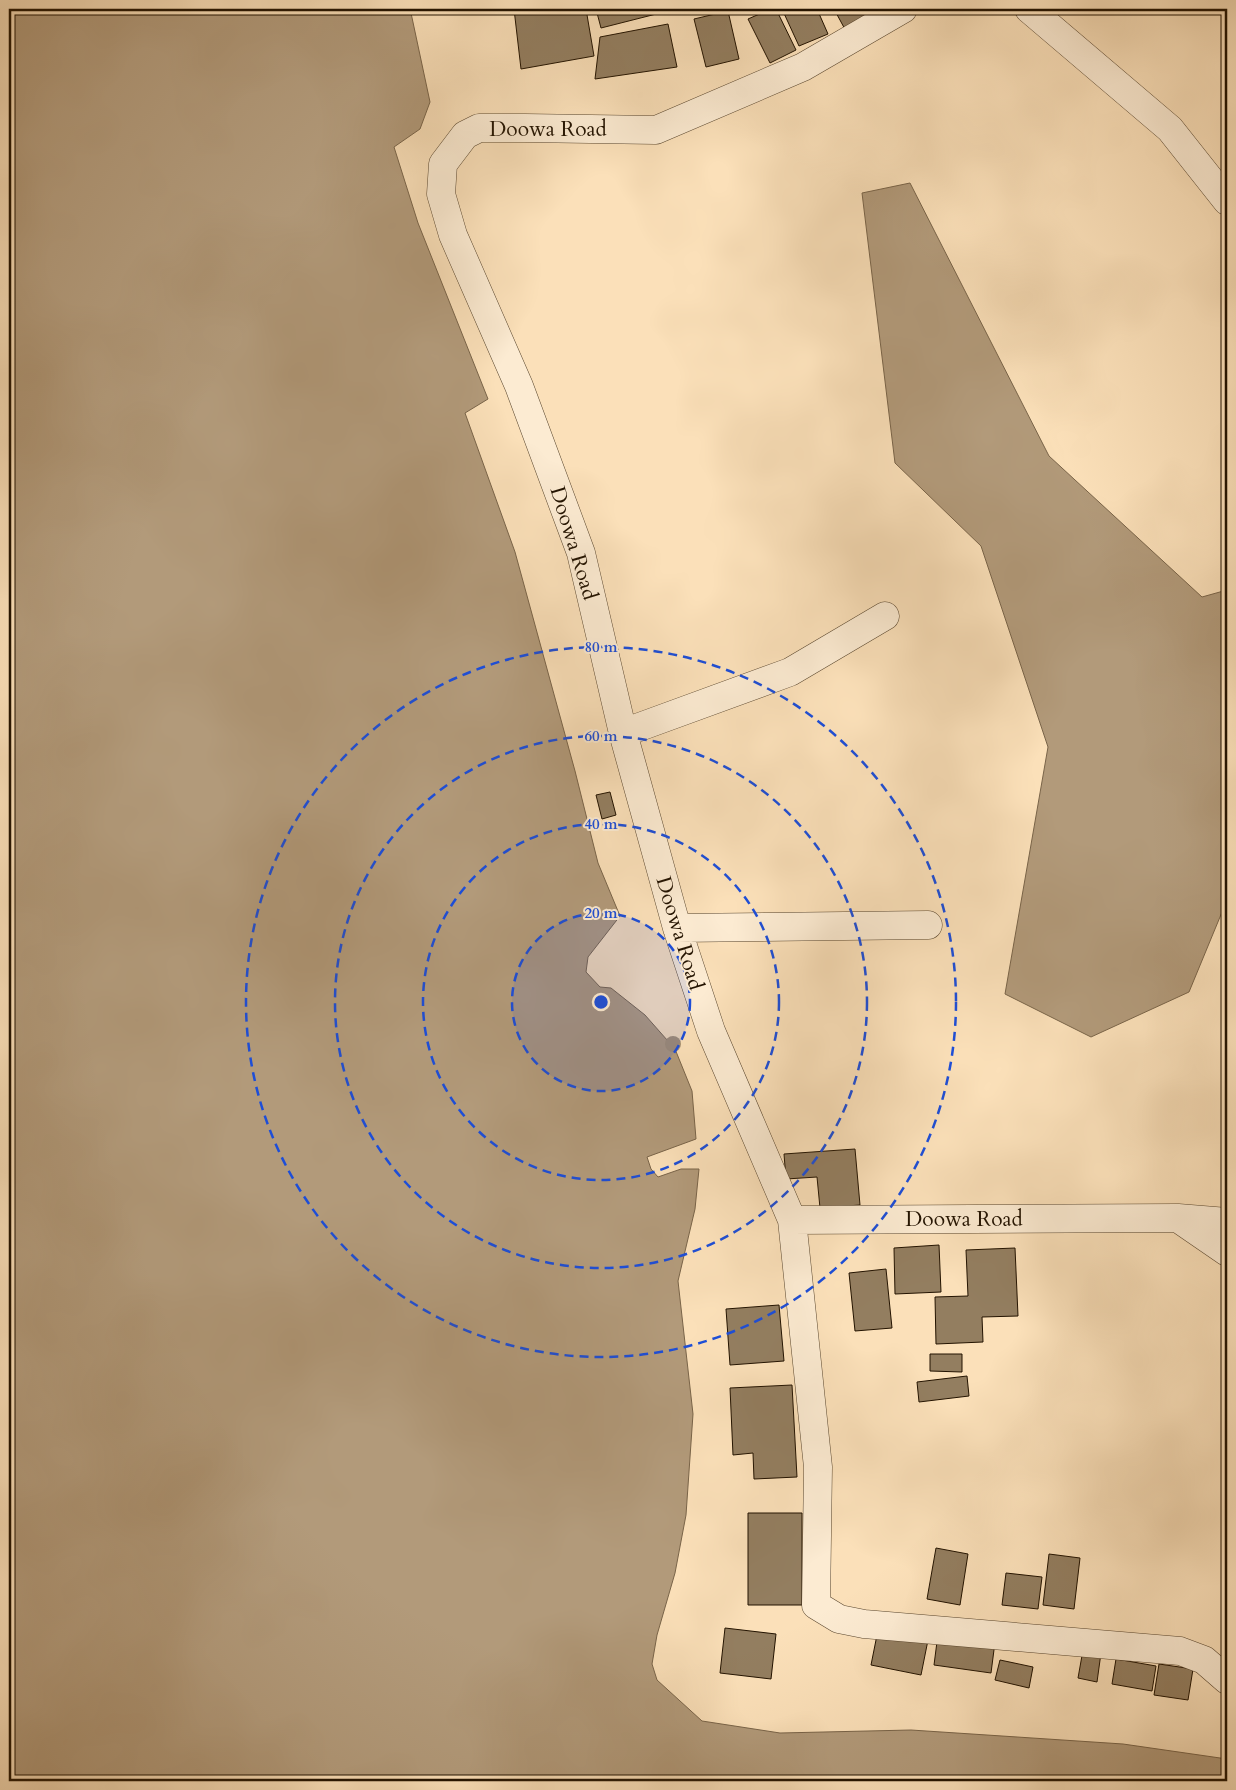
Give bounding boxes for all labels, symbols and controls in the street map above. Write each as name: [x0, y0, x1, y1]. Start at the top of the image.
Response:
street label: Doowa Road: [489, 115, 607, 144]
street label: Doowa Road: [542, 483, 605, 604]
text: 80 m: [584, 637, 618, 657]
text: 60 m: [584, 726, 618, 746]
text: 40 m: [584, 814, 618, 834]
street label: Doowa Road: [648, 873, 711, 994]
text: 20 m: [584, 903, 618, 923]
centre of rings: [592, 993, 610, 1011]
street label: Doowa Road: [905, 1205, 1023, 1234]

